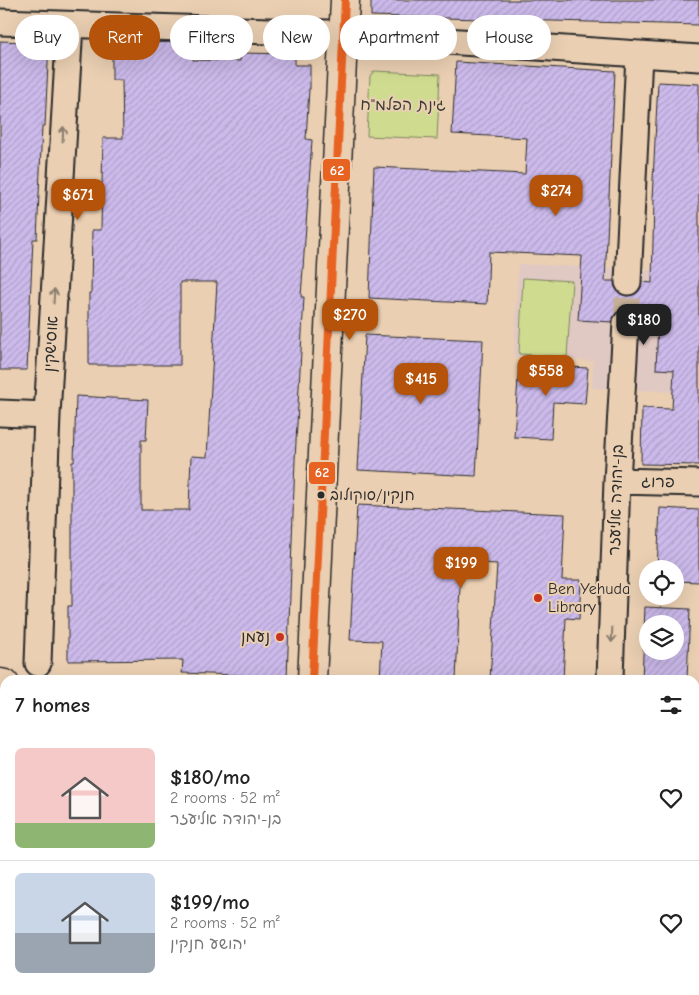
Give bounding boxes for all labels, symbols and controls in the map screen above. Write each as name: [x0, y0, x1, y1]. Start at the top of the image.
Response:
chip: Buy: [15, 15, 79, 60]
chip: Rent: [89, 15, 160, 60]
chip: Filters: [170, 15, 253, 60]
chip: New: [263, 15, 330, 60]
chip: Apartment: [340, 15, 457, 60]
chip: House: [467, 15, 551, 60]
park label: גינת הפלמ"ח: [360, 96, 446, 114]
one-way arrow: [59, 126, 68, 142]
line badge: 62: [322, 158, 351, 182]
text: 62: [330, 162, 344, 179]
pin: $274: [526, 174, 586, 217]
pin: $671: [48, 178, 108, 221]
text: $274: [541, 182, 571, 200]
text: $671: [62, 186, 94, 204]
one-way arrow: [49, 289, 58, 305]
pin: $270: [320, 298, 380, 341]
pin: $180: [614, 304, 674, 346]
text: $270: [333, 306, 367, 324]
text: $180: [627, 311, 661, 329]
street label: אוסישקין: [41, 315, 62, 373]
pin: $558: [516, 354, 576, 397]
pin: $415: [391, 362, 451, 405]
text: $558: [529, 362, 563, 380]
text: $415: [405, 370, 437, 388]
street label: בן-יהודה אליעזר: [605, 444, 627, 556]
line badge: 62: [308, 461, 336, 485]
text: 62: [315, 464, 329, 481]
street label: פרוג: [641, 473, 675, 491]
place label: חנקין/סוקולוב: [330, 486, 415, 505]
marker: חנקין/סוקולוב: [316, 490, 326, 500]
pin: $199: [431, 546, 491, 589]
text: $199: [445, 554, 477, 572]
map controls: [639, 560, 684, 660]
button: locate: [639, 560, 684, 605]
place label: Ben Yehuda Library: [548, 580, 630, 616]
marker: Ben Yehuda Library: [532, 592, 544, 604]
button: layers: [639, 615, 684, 660]
one-way arrow: [607, 627, 616, 643]
place label: נעמן: [241, 628, 270, 647]
marker: נעמן: [274, 631, 286, 643]
icon: filters: [657, 691, 685, 719]
text: 7 homes: [15, 693, 90, 717]
text: $180/mo: [170, 765, 250, 789]
icon: home: [55, 768, 115, 828]
icon: heart: [657, 784, 685, 812]
text: 2 rooms · 52 m²: [170, 789, 280, 807]
text: בן-יהודה אליעזר: [170, 810, 281, 828]
text: $199/mo: [170, 890, 250, 914]
icon: home: [55, 893, 115, 953]
icon: heart: [657, 909, 685, 937]
text: 2 rooms · 52 m²: [170, 914, 280, 932]
text: יהושע חנקין: [170, 935, 247, 953]

